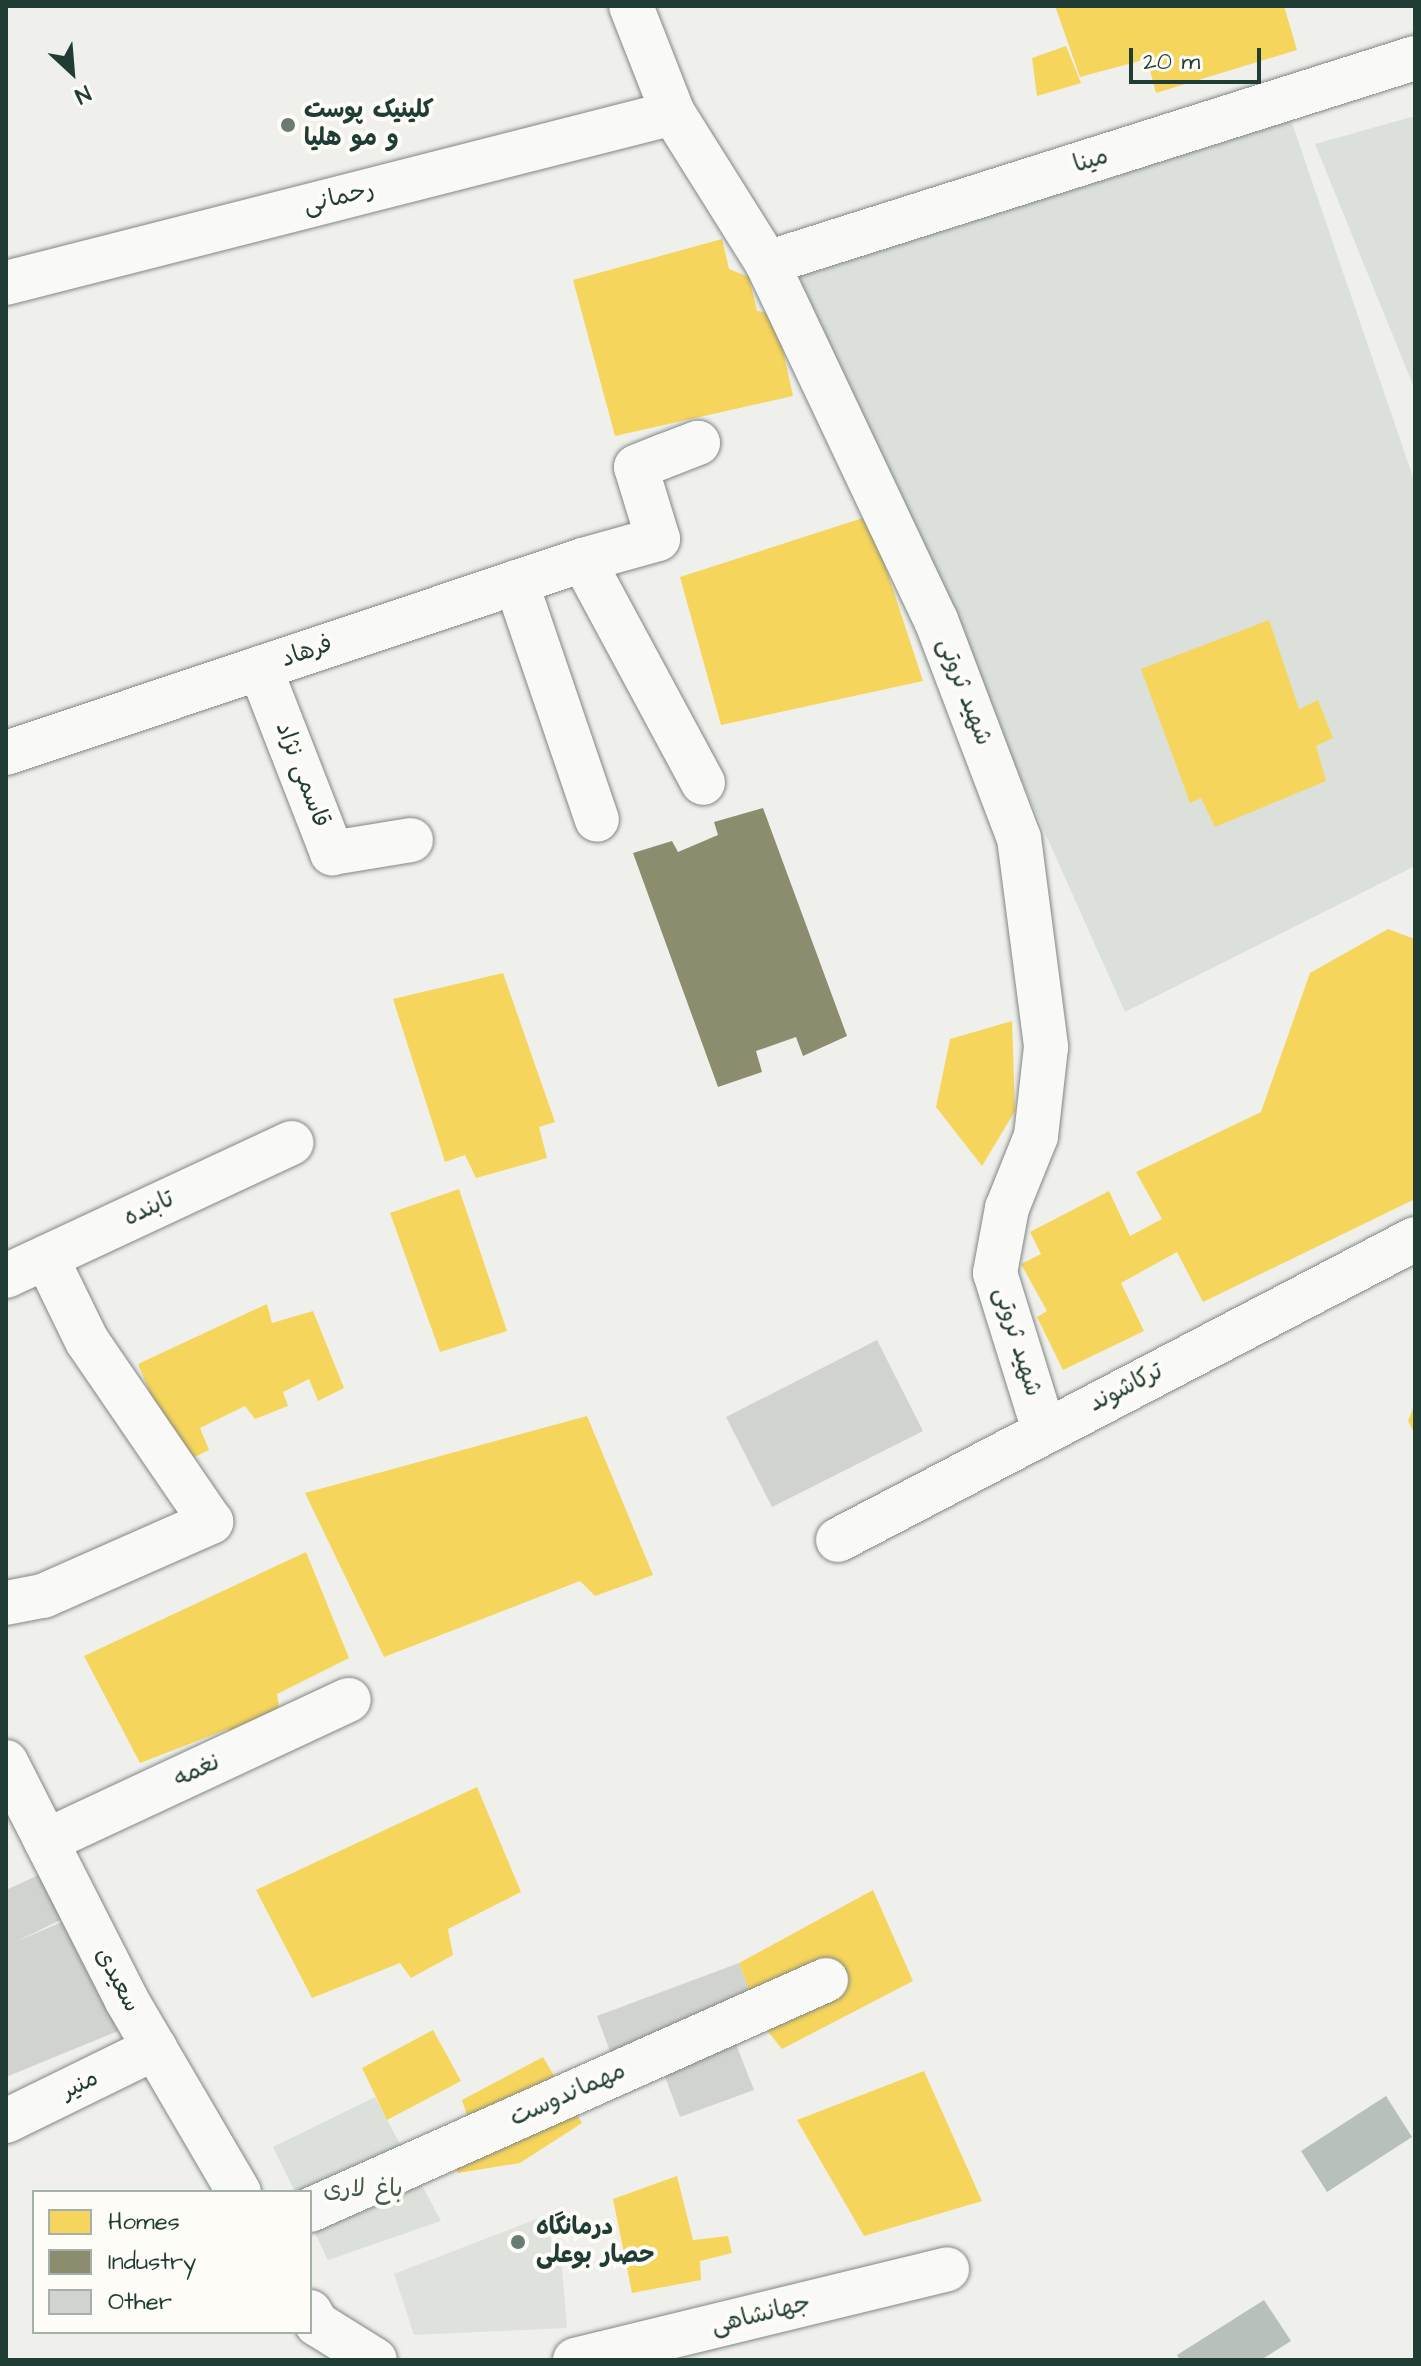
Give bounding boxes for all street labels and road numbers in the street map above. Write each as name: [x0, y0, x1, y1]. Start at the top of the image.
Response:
street label: مینا: [1070, 142, 1112, 180]
street label: رحمانی: [301, 175, 377, 221]
street label: فرهاد: [278, 630, 336, 674]
street label: شهید ثروتی: [930, 634, 998, 750]
street label: قاسمی نژاد: [269, 718, 335, 832]
street label: تابنده: [119, 1185, 179, 1233]
street label: شهید ثروتی: [987, 1284, 1047, 1400]
street label: ترکاشوند: [1084, 1357, 1168, 1419]
street label: نغمه: [170, 1748, 224, 1794]
street label: سعیدی: [88, 1943, 146, 2017]
street label: مهماندوست: [506, 2057, 630, 2133]
street label: منیر: [57, 2064, 103, 2106]
street label: جهانشاهی: [708, 2289, 814, 2341]

